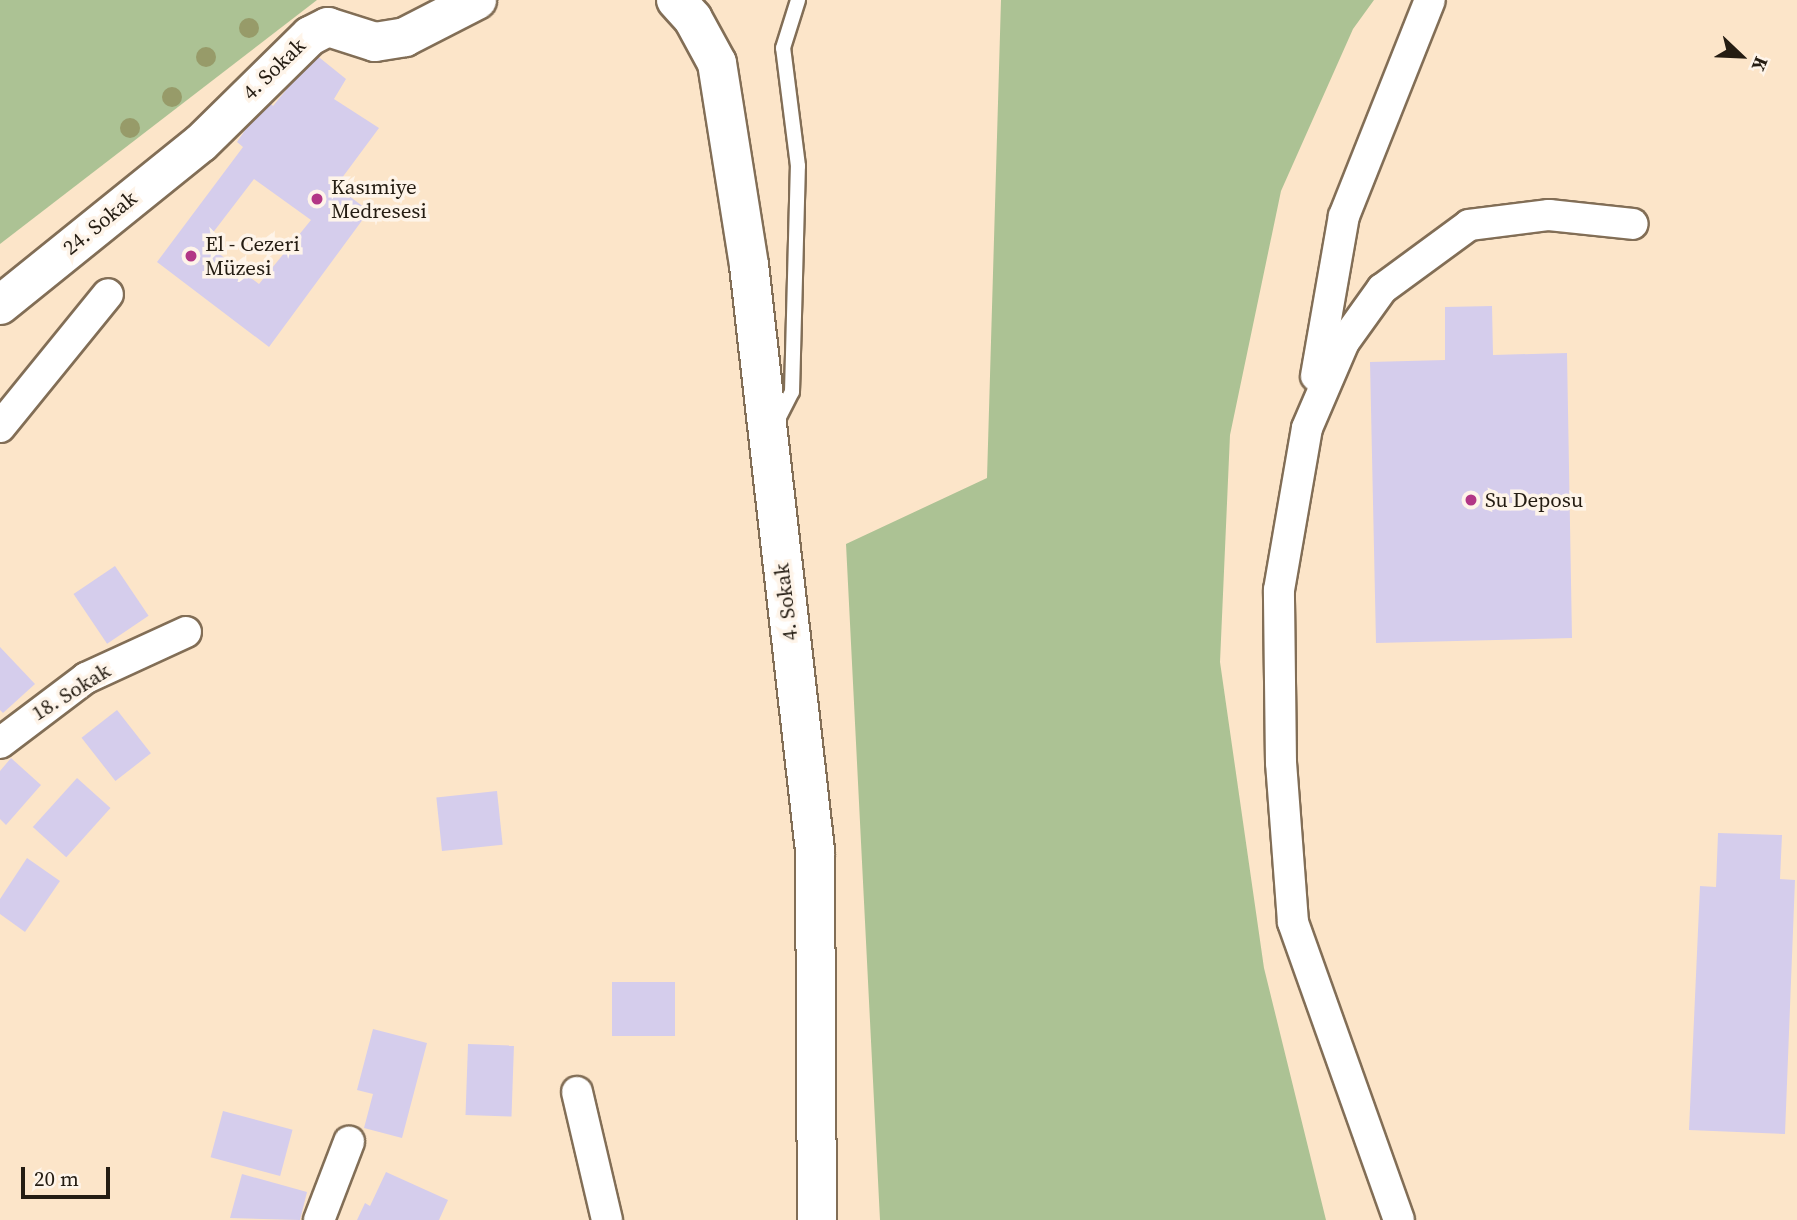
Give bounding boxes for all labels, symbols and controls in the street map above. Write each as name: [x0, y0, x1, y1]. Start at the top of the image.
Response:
north arrow: [1706, 21, 1776, 91]
street label: 4. Sokak: [237, 33, 311, 105]
text: K: [1746, 53, 1775, 75]
place label: Kasımiye Medresesi: [331, 174, 427, 224]
street label: 24. Sokak: [58, 186, 142, 260]
marker: Kasımiye Medresesi: [309, 191, 325, 207]
place label: El - Cezeri Müzesi: [205, 231, 300, 281]
marker: El - Cezeri Müzesi: [183, 248, 199, 264]
place label: Su Deposu: [1485, 487, 1583, 513]
marker: Su Deposu: [1463, 492, 1479, 508]
street label: 4. Sokak: [769, 562, 803, 642]
street label: 18. Sokak: [27, 658, 115, 726]
scale bar: [24, 1154, 114, 1198]
text: 20 m: [34, 1164, 79, 1193]

